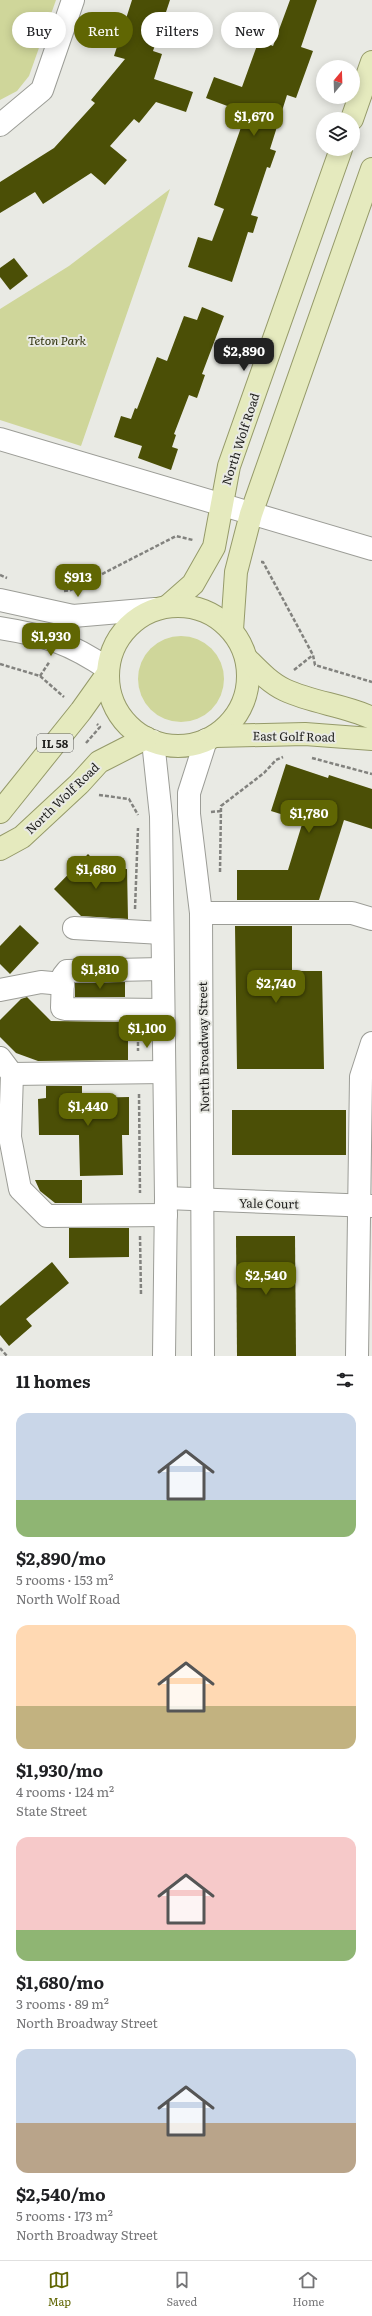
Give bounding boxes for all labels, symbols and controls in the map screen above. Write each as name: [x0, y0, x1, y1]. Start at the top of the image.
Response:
chip: Buy: [12, 12, 66, 48]
chip: Rent: [74, 12, 133, 48]
chip: Filters: [141, 12, 213, 48]
chip: New: [221, 12, 279, 48]
north arrow: [316, 60, 360, 104]
map controls: [316, 60, 360, 156]
pin: $1,670: [221, 103, 287, 137]
text: $1,670: [234, 106, 274, 125]
button: layers: [316, 112, 360, 156]
park label: Teton Park: [28, 331, 87, 349]
pin: $2,890: [211, 338, 277, 372]
text: $2,890: [223, 341, 265, 360]
street label: North Wolf Road: [217, 390, 264, 488]
pin: $913: [54, 564, 102, 598]
text: $913: [64, 567, 92, 586]
pin: $1,930: [18, 623, 84, 657]
text: $1,930: [31, 626, 71, 645]
street label: East Golf Road: [253, 726, 336, 746]
road number: IL 58: [37, 734, 73, 752]
street label: North Wolf Road: [21, 758, 103, 838]
pin: $1,780: [276, 800, 342, 834]
text: $1,780: [289, 803, 329, 822]
pin: $1,680: [63, 856, 129, 890]
text: $1,680: [76, 859, 116, 878]
pin: $1,810: [67, 956, 133, 990]
text: $1,810: [81, 959, 119, 978]
pin: $2,740: [243, 970, 309, 1004]
text: $2,740: [256, 973, 296, 992]
street label: North Broadway Street: [193, 981, 213, 1113]
pin: $1,100: [114, 1015, 180, 1049]
text: $1,100: [128, 1018, 166, 1037]
pin: $1,440: [55, 1093, 121, 1127]
text: $1,440: [68, 1096, 108, 1115]
street label: Yale Court: [239, 1193, 299, 1213]
pin: $2,540: [233, 1262, 299, 1296]
text: $2,540: [245, 1265, 287, 1284]
text: 11 homes: [16, 1368, 90, 1393]
icon: filters: [334, 1369, 356, 1391]
icon: home: [150, 1439, 222, 1511]
text: $2,890/mo: [16, 1545, 106, 1570]
text: 5 rooms · 153 m²: [16, 1570, 114, 1589]
text: North Wolf Road: [16, 1589, 120, 1608]
icon: home: [150, 1651, 222, 1723]
text: $1,930/mo: [16, 1757, 103, 1782]
text: 4 rooms · 124 m²: [16, 1782, 114, 1801]
text: State Street: [16, 1801, 87, 1820]
icon: home: [150, 1863, 222, 1935]
text: $1,680/mo: [16, 1969, 104, 1994]
text: 3 rooms · 89 m²: [16, 1994, 109, 2013]
text: North Broadway Street: [16, 2013, 158, 2032]
icon: home: [150, 2075, 222, 2147]
text: $2,540/mo: [16, 2181, 106, 2206]
text: 5 rooms · 173 m²: [16, 2206, 113, 2225]
text: North Broadway Street: [16, 2225, 158, 2244]
tab: Map: [48, 2269, 71, 2309]
tab: Saved: [166, 2269, 197, 2309]
tab: Home: [293, 2269, 324, 2309]

